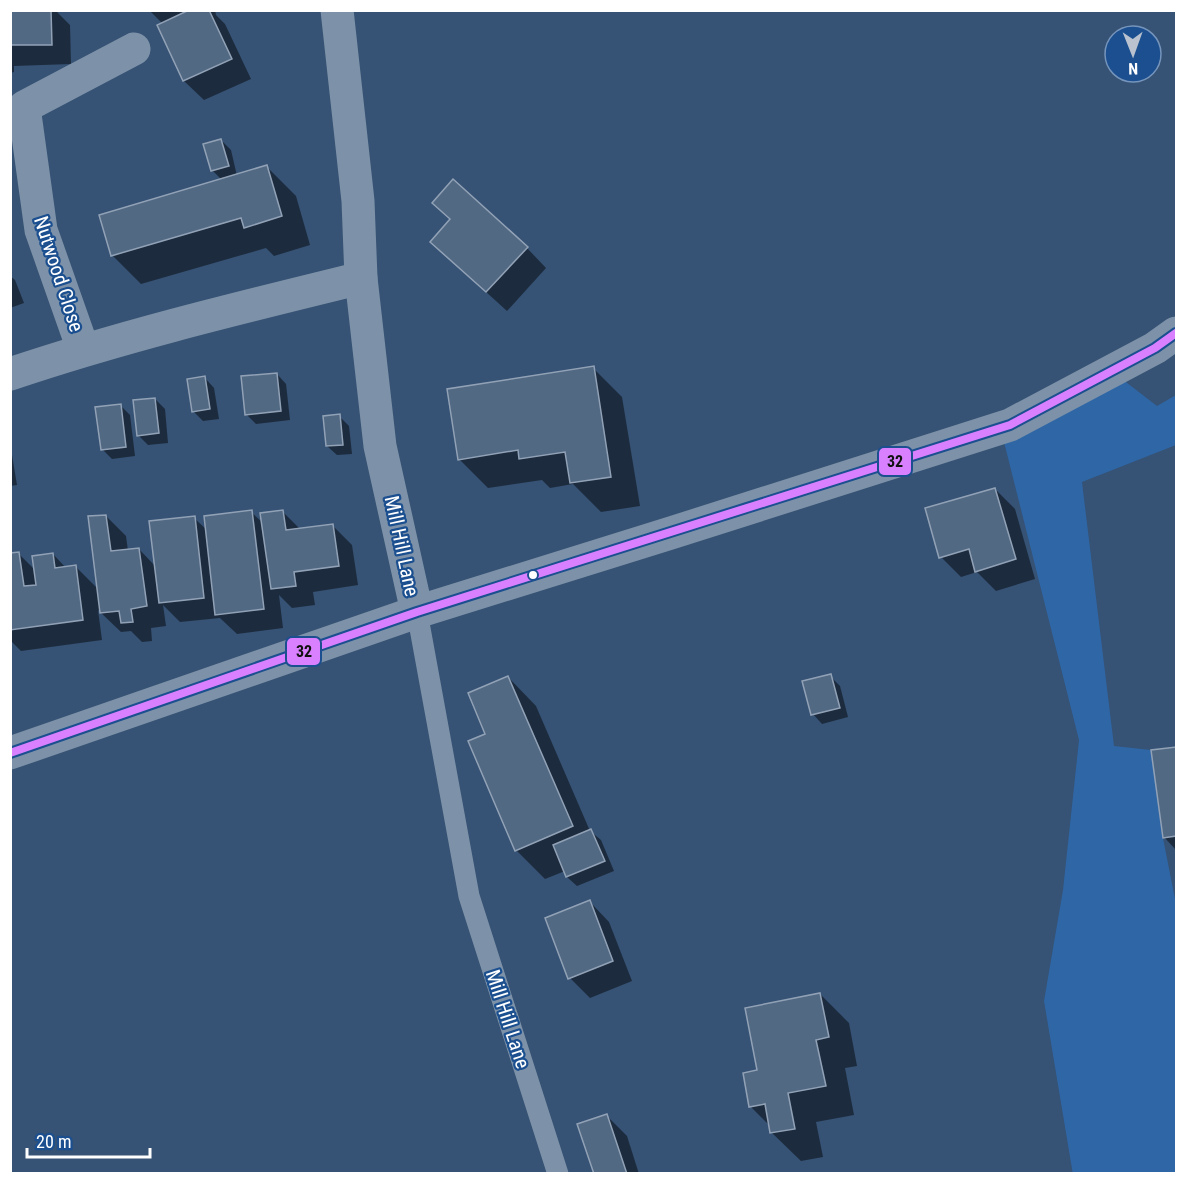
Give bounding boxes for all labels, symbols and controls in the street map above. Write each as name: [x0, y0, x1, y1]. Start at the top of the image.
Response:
north arrow: [1103, 24, 1163, 84]
text: N: [1128, 59, 1138, 78]
street label: Nutwood Close: [29, 213, 89, 335]
line badge: 32: [878, 447, 912, 476]
text: 32: [887, 452, 903, 471]
street label: Mill Hill Lane: [380, 493, 424, 599]
unlabelled marker: [527, 569, 539, 581]
line badge: 32: [286, 637, 321, 666]
text: 32: [296, 642, 312, 661]
street label: Mill Hill Lane: [481, 967, 535, 1071]
scale bar: [27, 1121, 150, 1159]
text: 20 m: [36, 1131, 71, 1152]

